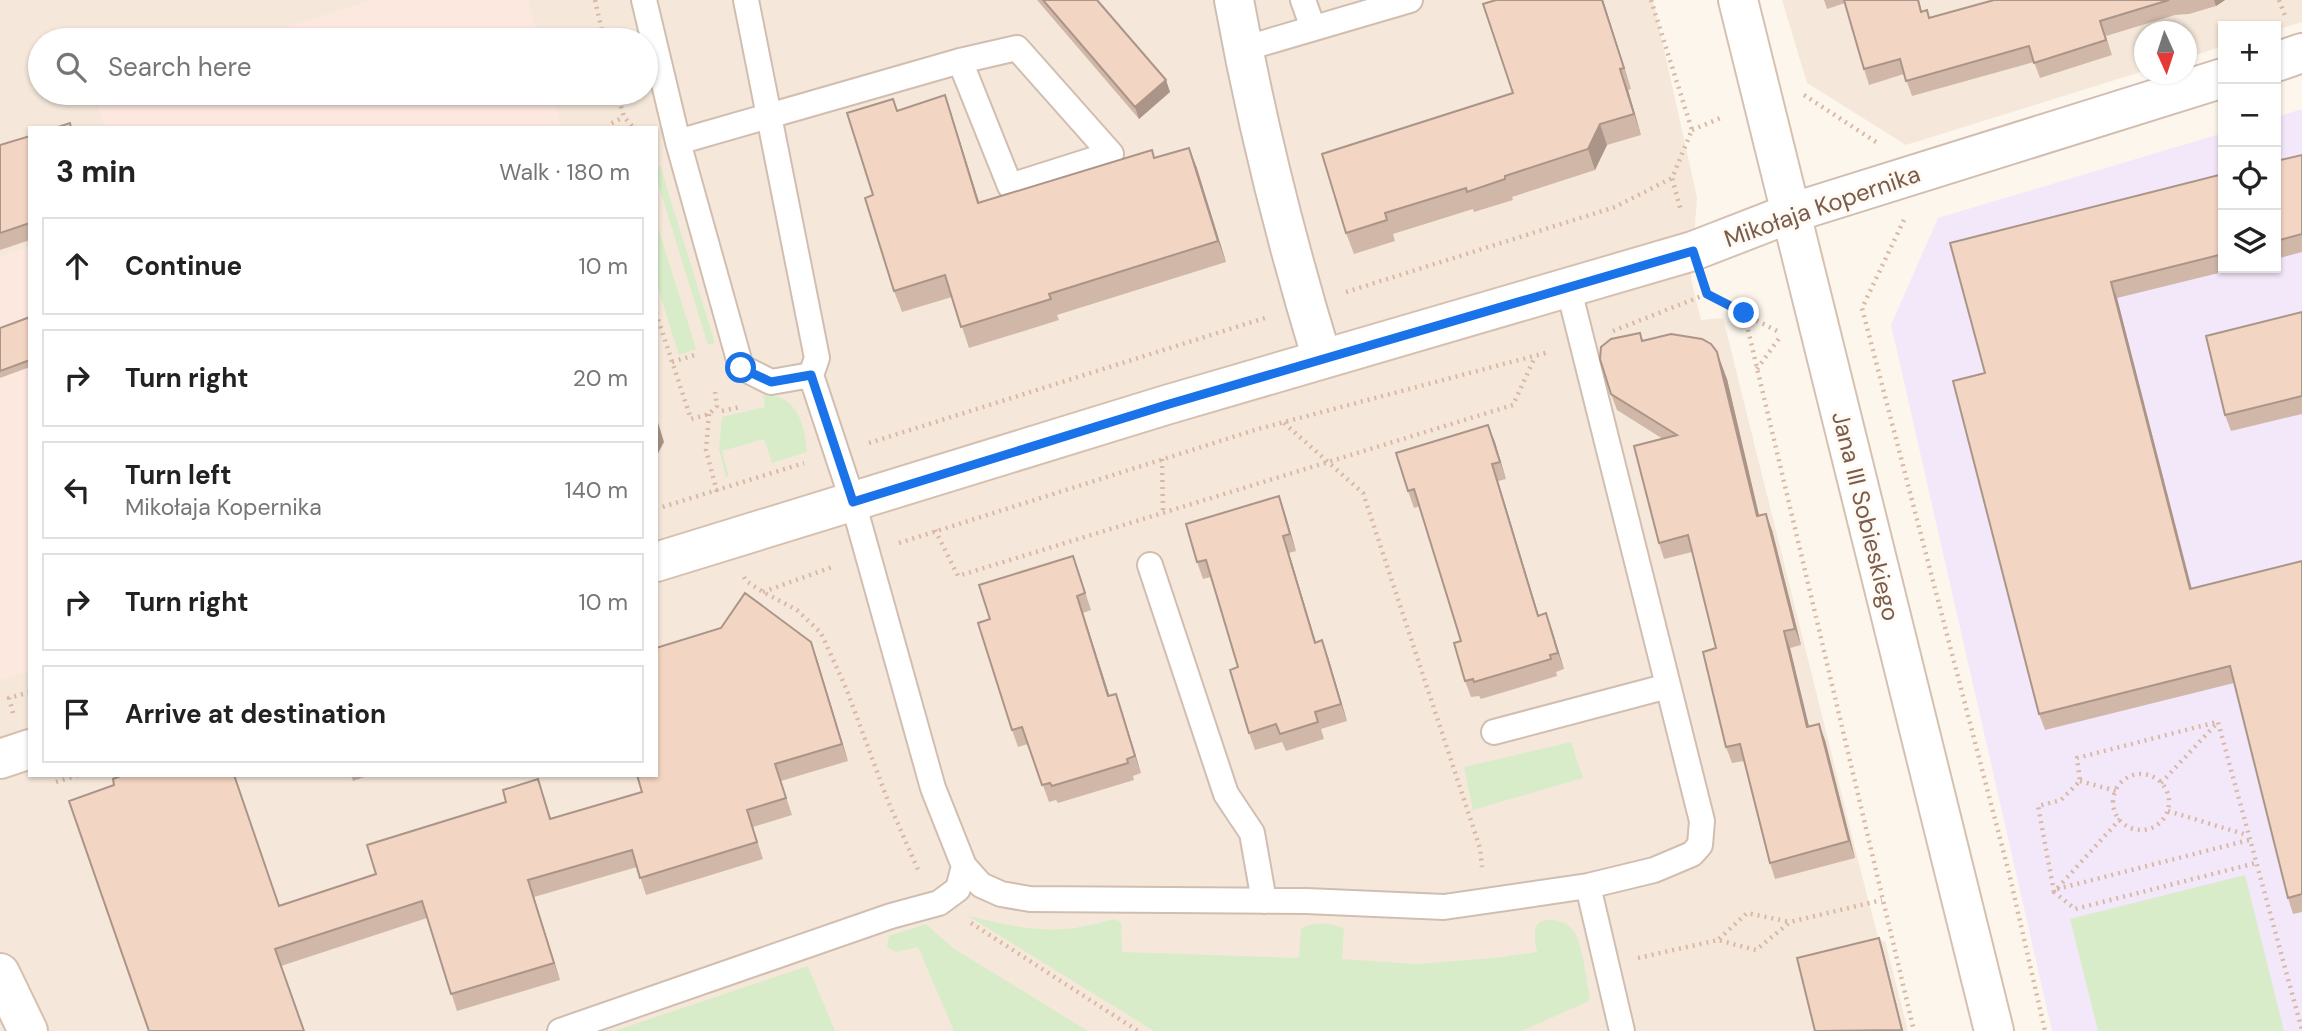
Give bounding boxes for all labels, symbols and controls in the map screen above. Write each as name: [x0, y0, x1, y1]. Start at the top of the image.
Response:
north arrow: [2134, 21, 2197, 84]
map controls: [2218, 21, 2281, 273]
button: +: [2218, 21, 2281, 84]
search box: [28, 28, 658, 105]
icon: search: [52, 48, 90, 86]
text: Search here: [108, 50, 251, 84]
button: −: [2218, 84, 2281, 147]
button: locate: [2218, 147, 2281, 210]
text: 3 min: [56, 152, 136, 191]
text: Walk · 180 m: [499, 157, 630, 187]
street label: Mikołaja Kopernika: [1720, 158, 1924, 254]
button: layers: [2218, 210, 2281, 273]
icon: ahead: [58, 247, 96, 285]
text: Continue: [125, 249, 242, 283]
text: 10 m: [578, 251, 628, 281]
route end: [1728, 297, 1759, 328]
route start: [725, 352, 756, 383]
icon: right: [58, 359, 96, 397]
text: Turn right: [125, 361, 249, 395]
text: 20 m: [573, 363, 628, 393]
street label: Jana III Sobieskiego: [1825, 408, 1907, 624]
text: Turn left: [125, 458, 232, 492]
icon: left: [58, 471, 96, 509]
text: 140 m: [565, 475, 628, 505]
text: Mikołaja Kopernika: [125, 492, 322, 522]
icon: right: [58, 583, 96, 621]
text: Turn right: [125, 585, 249, 619]
text: 10 m: [578, 587, 628, 617]
icon: arrive: [58, 695, 96, 733]
text: Arrive at destination: [125, 697, 386, 731]

